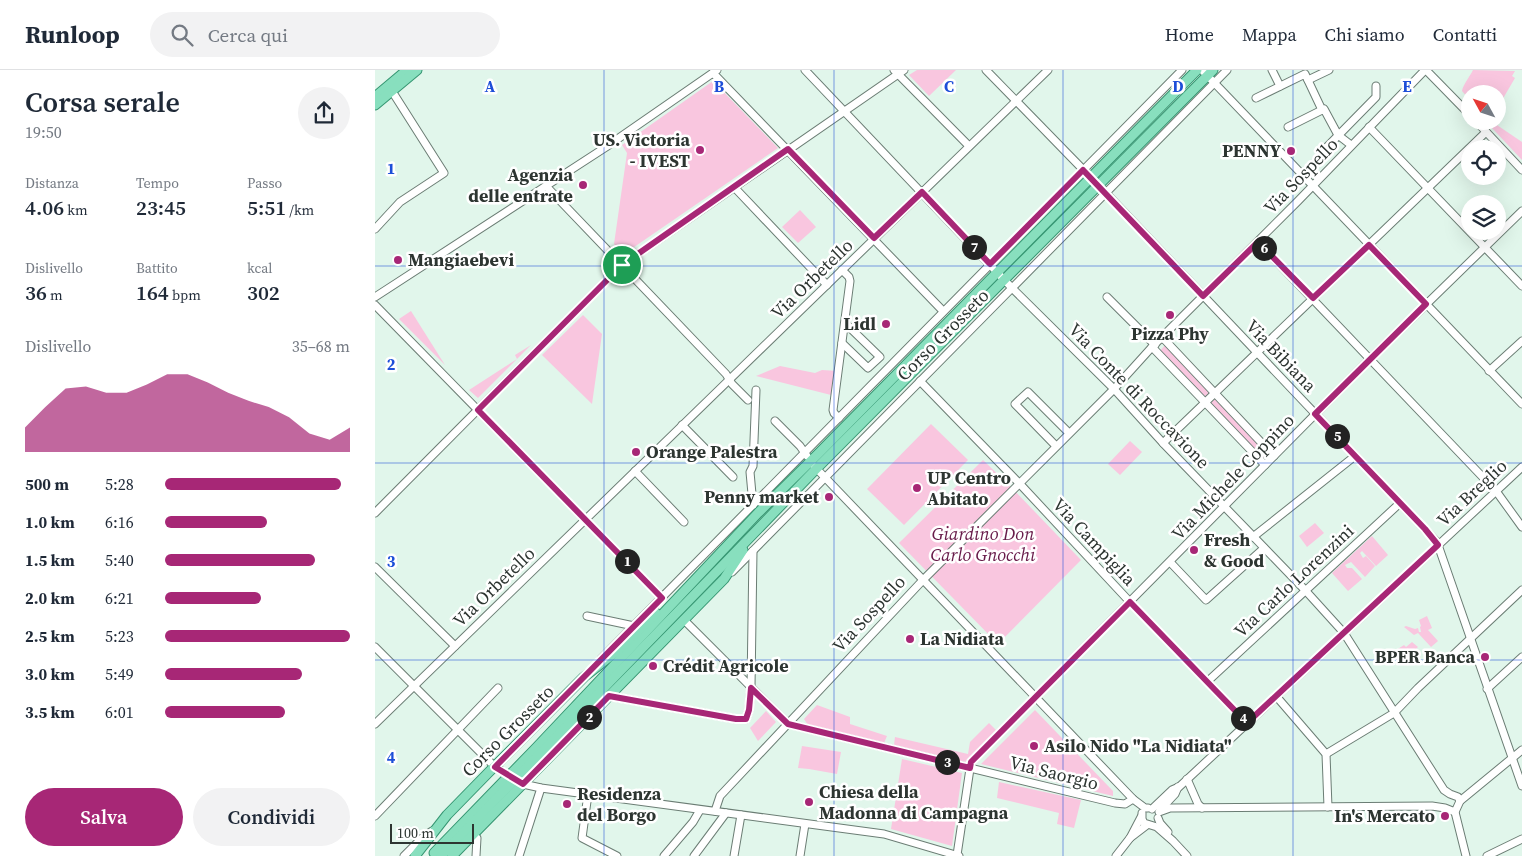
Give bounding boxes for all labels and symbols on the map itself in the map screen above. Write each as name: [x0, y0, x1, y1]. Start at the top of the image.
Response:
text: A: [485, 75, 496, 97]
text: B: [714, 75, 725, 97]
text: C: [944, 75, 954, 97]
text: D: [1172, 75, 1184, 97]
text: E: [1402, 75, 1412, 97]
north arrow: [1461, 85, 1506, 130]
place label: US. Victoria - IVEST: [593, 127, 691, 173]
street label: Via Sospello: [1258, 132, 1343, 219]
place label: PENNY: [1222, 138, 1282, 163]
marker: US. Victoria - IVEST: [694, 144, 706, 156]
marker: PENNY: [1285, 145, 1297, 157]
text: 1: [387, 157, 395, 179]
place label: Agenzia delle entrate: [468, 162, 573, 208]
marker: Agenzia delle entrate: [577, 179, 589, 191]
street label: Via Orbetello: [765, 233, 858, 324]
pin: 7: [961, 234, 987, 260]
pin: 6: [1251, 236, 1277, 260]
pin: [601, 244, 643, 286]
place label: Mangiaebevi: [408, 247, 514, 272]
marker: Mangiaebevi: [392, 254, 404, 266]
street label: Corso Grosseto: [891, 283, 994, 386]
marker: Pizza Phy: [1164, 309, 1176, 321]
place label: Lidl: [843, 311, 876, 336]
street label: Via Bibiana: [1240, 314, 1323, 398]
street label: Via Conte di Roccavione: [1063, 317, 1216, 474]
marker: Lidl: [880, 318, 892, 330]
place label: Pizza Phy: [1131, 321, 1209, 346]
text: 2: [387, 353, 396, 375]
street label: Via Michele Coppino: [1166, 408, 1300, 545]
pin: 5: [1325, 424, 1349, 448]
place label: Orange Palestra: [646, 439, 778, 464]
marker: Orange Palestra: [630, 446, 642, 458]
street label: Via Breglio: [1431, 453, 1512, 532]
place label: UP Centro Abitato: [927, 465, 1011, 511]
marker: UP Centro Abitato: [911, 482, 923, 494]
place label: Penny market: [704, 484, 820, 509]
marker: Penny market: [823, 491, 835, 503]
street label: Via Campiglia: [1047, 492, 1142, 592]
street label: Via Carlo Lorenzini: [1228, 518, 1359, 643]
park label: Giardino Don Carlo Gnocchi: [930, 521, 1036, 567]
place label: Fresh & Good: [1204, 527, 1265, 573]
street label: Via Orbetello: [447, 541, 540, 632]
marker: Fresh & Good: [1188, 544, 1200, 556]
pin: 1: [615, 548, 639, 574]
text: 3: [387, 550, 396, 572]
street label: Via Sospello: [826, 570, 911, 658]
place label: La Nidiata: [920, 626, 1005, 651]
marker: La Nidiata: [904, 633, 916, 645]
place label: BPER Banca: [1375, 644, 1475, 669]
marker: BPER Banca: [1479, 651, 1491, 663]
place label: Crédit Agricole: [663, 653, 789, 678]
marker: Crédit Agricole: [647, 660, 659, 672]
street label: Corso Grosseto: [456, 679, 559, 782]
pin: 2: [577, 704, 601, 730]
pin: 4: [1231, 706, 1255, 730]
place label: Asilo Nido "La Nidiata": [1044, 733, 1232, 758]
marker: Asilo Nido "La Nidiata": [1028, 740, 1040, 752]
text: 4: [387, 746, 396, 768]
street label: Via Saorgio: [1007, 749, 1101, 796]
pin: 3: [935, 750, 959, 774]
place label: Chiesa della Madonna di Campagna: [819, 779, 1009, 825]
place label: Residenza del Borgo: [577, 781, 662, 827]
marker: Chiesa della Madonna di Campagna: [803, 796, 815, 808]
marker: Residenza del Borgo: [561, 798, 573, 810]
place label: In's Mercato: [1334, 803, 1435, 828]
marker: In's Mercato: [1439, 810, 1451, 822]
scale bar: [390, 821, 474, 844]

